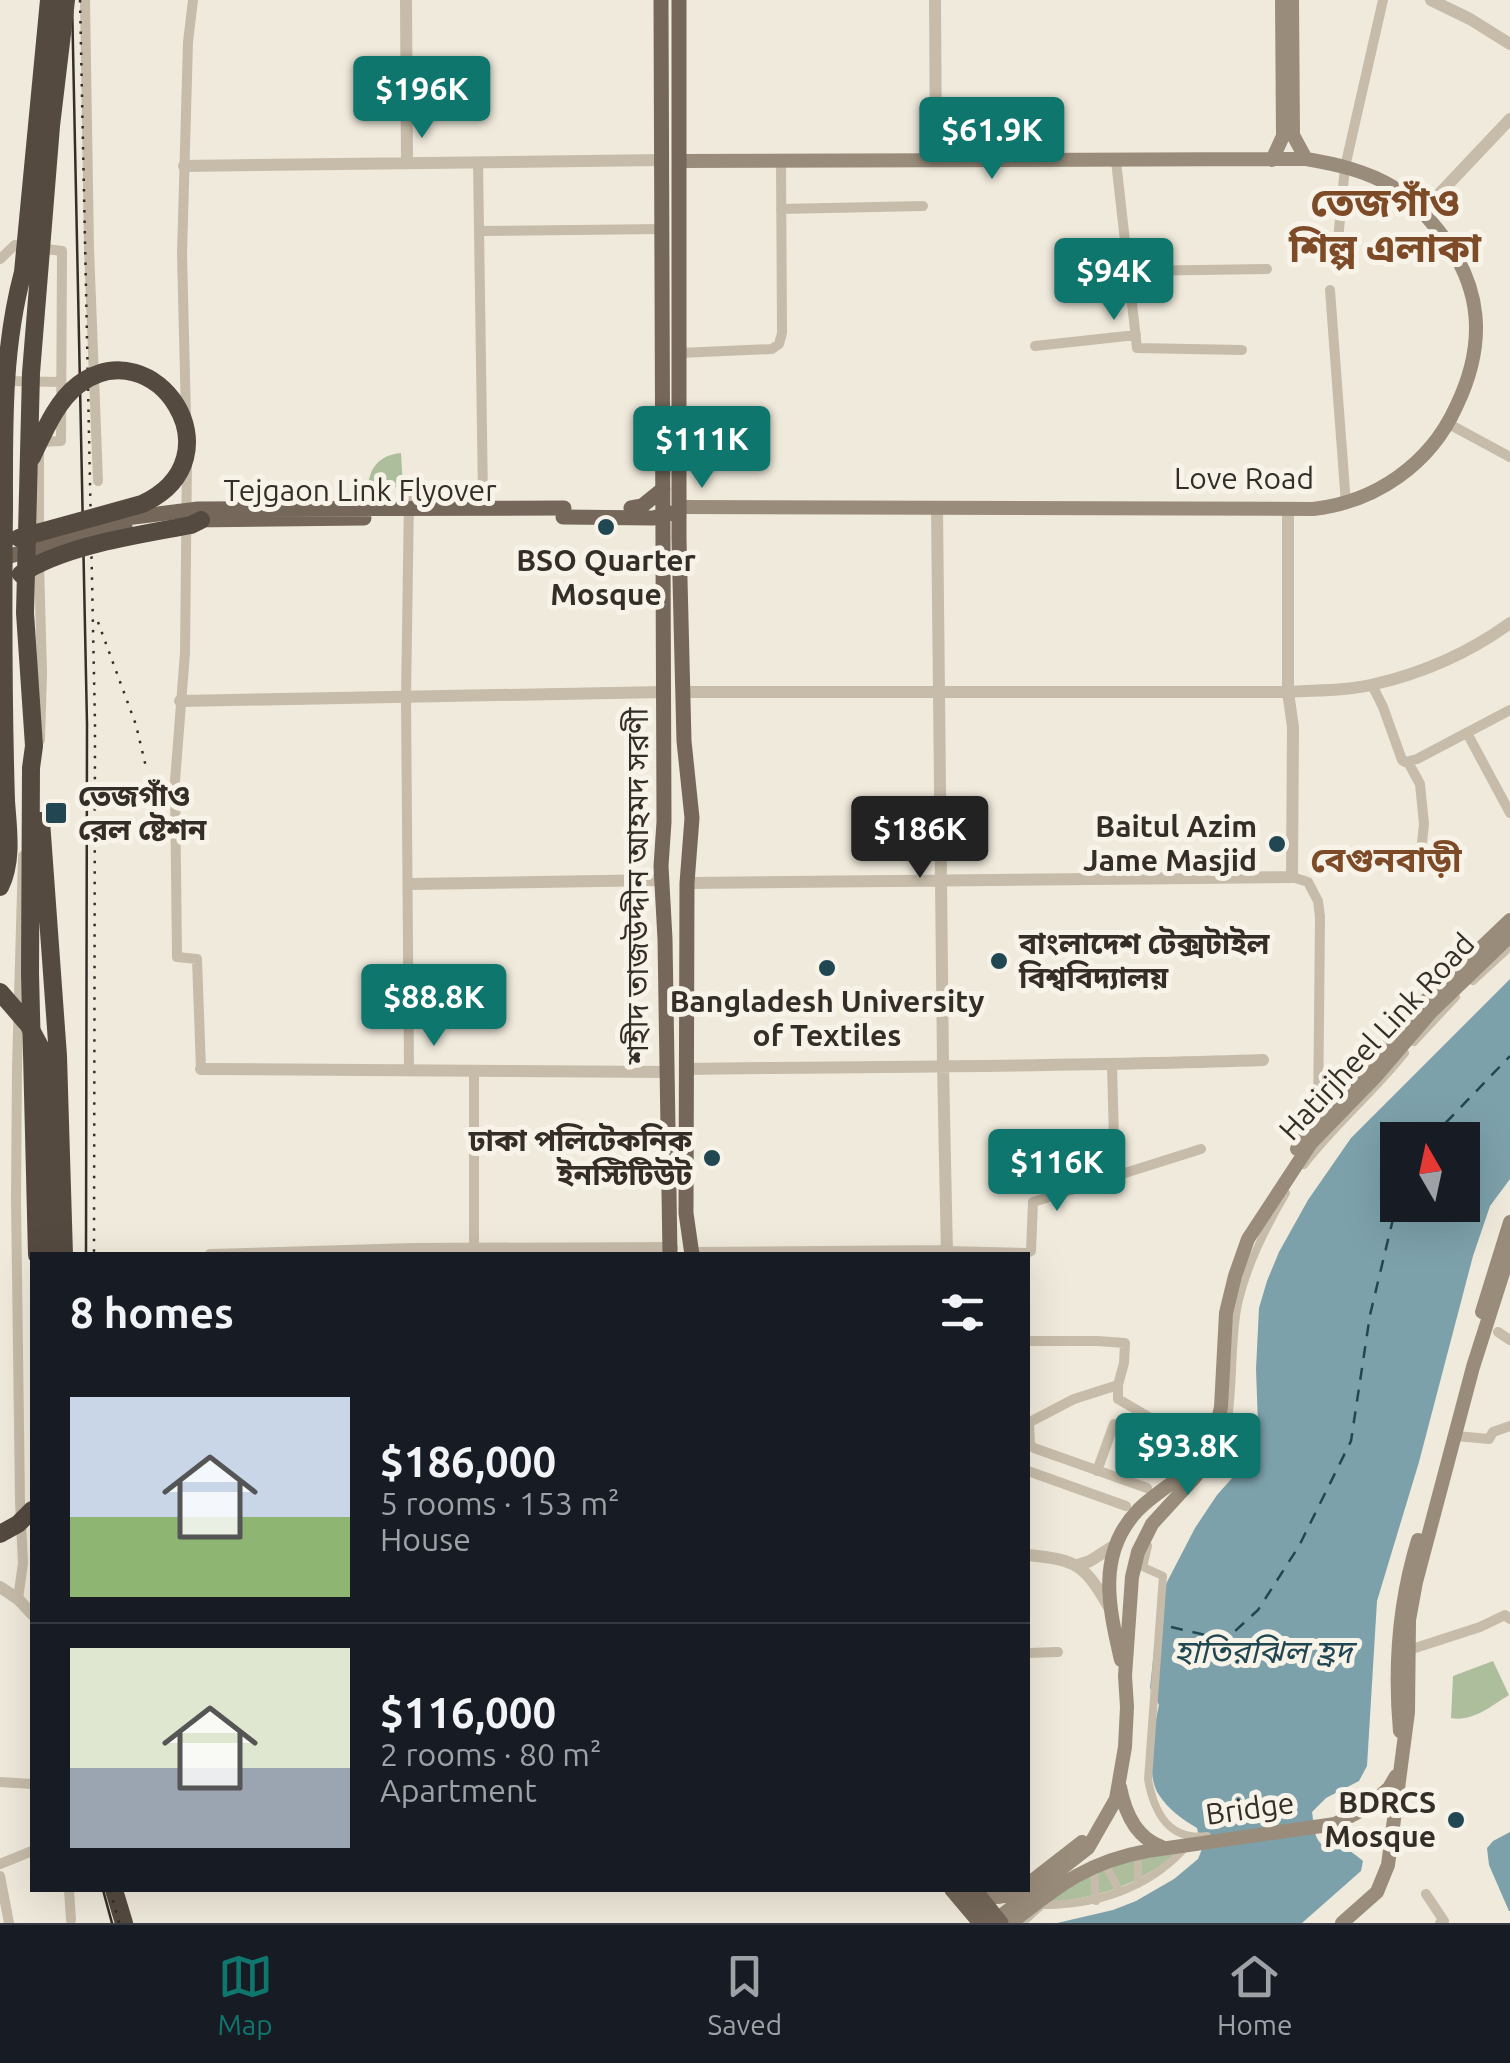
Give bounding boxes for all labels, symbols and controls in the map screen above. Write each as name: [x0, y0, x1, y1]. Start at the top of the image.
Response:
pin: $196K: [352, 56, 492, 141]
text: $196K: [375, 70, 469, 106]
pin: $61.9K: [911, 97, 1073, 182]
text: $61.9K: [941, 111, 1043, 147]
district label: তেজগাঁও শিল্প এলাকা: [1288, 179, 1482, 271]
pin: $94K: [1055, 238, 1173, 323]
text: $94K: [1076, 252, 1152, 288]
pin: $111K: [632, 406, 772, 491]
text: $111K: [655, 420, 749, 456]
street label: Love Road: [1174, 461, 1314, 495]
street label: Tejgaon Link Flyover: [223, 473, 497, 507]
marker: BSO Quarter Mosque: [595, 516, 617, 538]
place label: BSO Quarter Mosque: [516, 543, 696, 611]
street label: শহীদ তাজউদ্দীন আহমদ সরণী: [620, 706, 654, 1066]
place label: তেজগাঁও রেল ষ্টেশন: [78, 778, 207, 846]
pin: $186K: [850, 796, 990, 881]
marker: তেজগাঁও রেল ষ্টেশন: [43, 800, 69, 826]
place label: Baitul Azim Jame Masjid: [1083, 809, 1257, 877]
text: $186K: [873, 810, 967, 846]
marker: Baitul Azim Jame Masjid: [1266, 833, 1288, 855]
district label: বেগুনবাড়ী: [1310, 839, 1463, 879]
place label: বাংলাদেশ টেক্সটাইল বিশ্ববিদ্যালয়: [1018, 926, 1271, 994]
street label: Hatirjheel Link Road: [1272, 926, 1481, 1147]
marker: বাংলাদেশ টেক্সটাইল বিশ্ববিদ্যালয়: [988, 950, 1010, 972]
marker: Bangladesh University of Textiles: [816, 957, 838, 979]
pin: $88.8K: [353, 964, 515, 1049]
text: $88.8K: [383, 978, 485, 1014]
place label: Bangladesh University of Textiles: [670, 984, 984, 1052]
north arrow: [1380, 1122, 1480, 1222]
map controls: [1380, 1122, 1480, 1222]
place label: ঢাকা পলিটেকনিক ইনস্টিটিউট: [468, 1123, 693, 1191]
pin: $116K: [987, 1129, 1127, 1214]
text: $116K: [1010, 1143, 1104, 1179]
marker: ঢাকা পলিটেকনিক ইনস্টিটিউট: [701, 1147, 723, 1169]
icon: filters: [935, 1285, 990, 1340]
text: 8 homes: [70, 1289, 234, 1336]
pin: $93.8K: [1107, 1413, 1269, 1498]
text: $93.8K: [1137, 1427, 1239, 1463]
icon: home: [150, 1437, 270, 1557]
text: $186,000: [380, 1438, 556, 1485]
text: 5 rooms · 153 m²: [380, 1485, 620, 1521]
text: House: [380, 1521, 471, 1557]
water label: হাতিরঝিল হ্রদ: [1174, 1633, 1357, 1669]
icon: home: [150, 1688, 270, 1808]
text: $116,000: [380, 1689, 556, 1736]
text: 2 rooms · 80 m²: [380, 1736, 601, 1772]
text: Apartment: [380, 1772, 537, 1808]
street label: Bridge: [1203, 1785, 1296, 1831]
place label: BDRCS Mosque: [1324, 1785, 1436, 1853]
marker: BDRCS Mosque: [1445, 1809, 1467, 1831]
tab: Map: [217, 1949, 273, 2040]
tab: Saved: [708, 1949, 782, 2040]
tab: Home: [1217, 1949, 1293, 2040]

